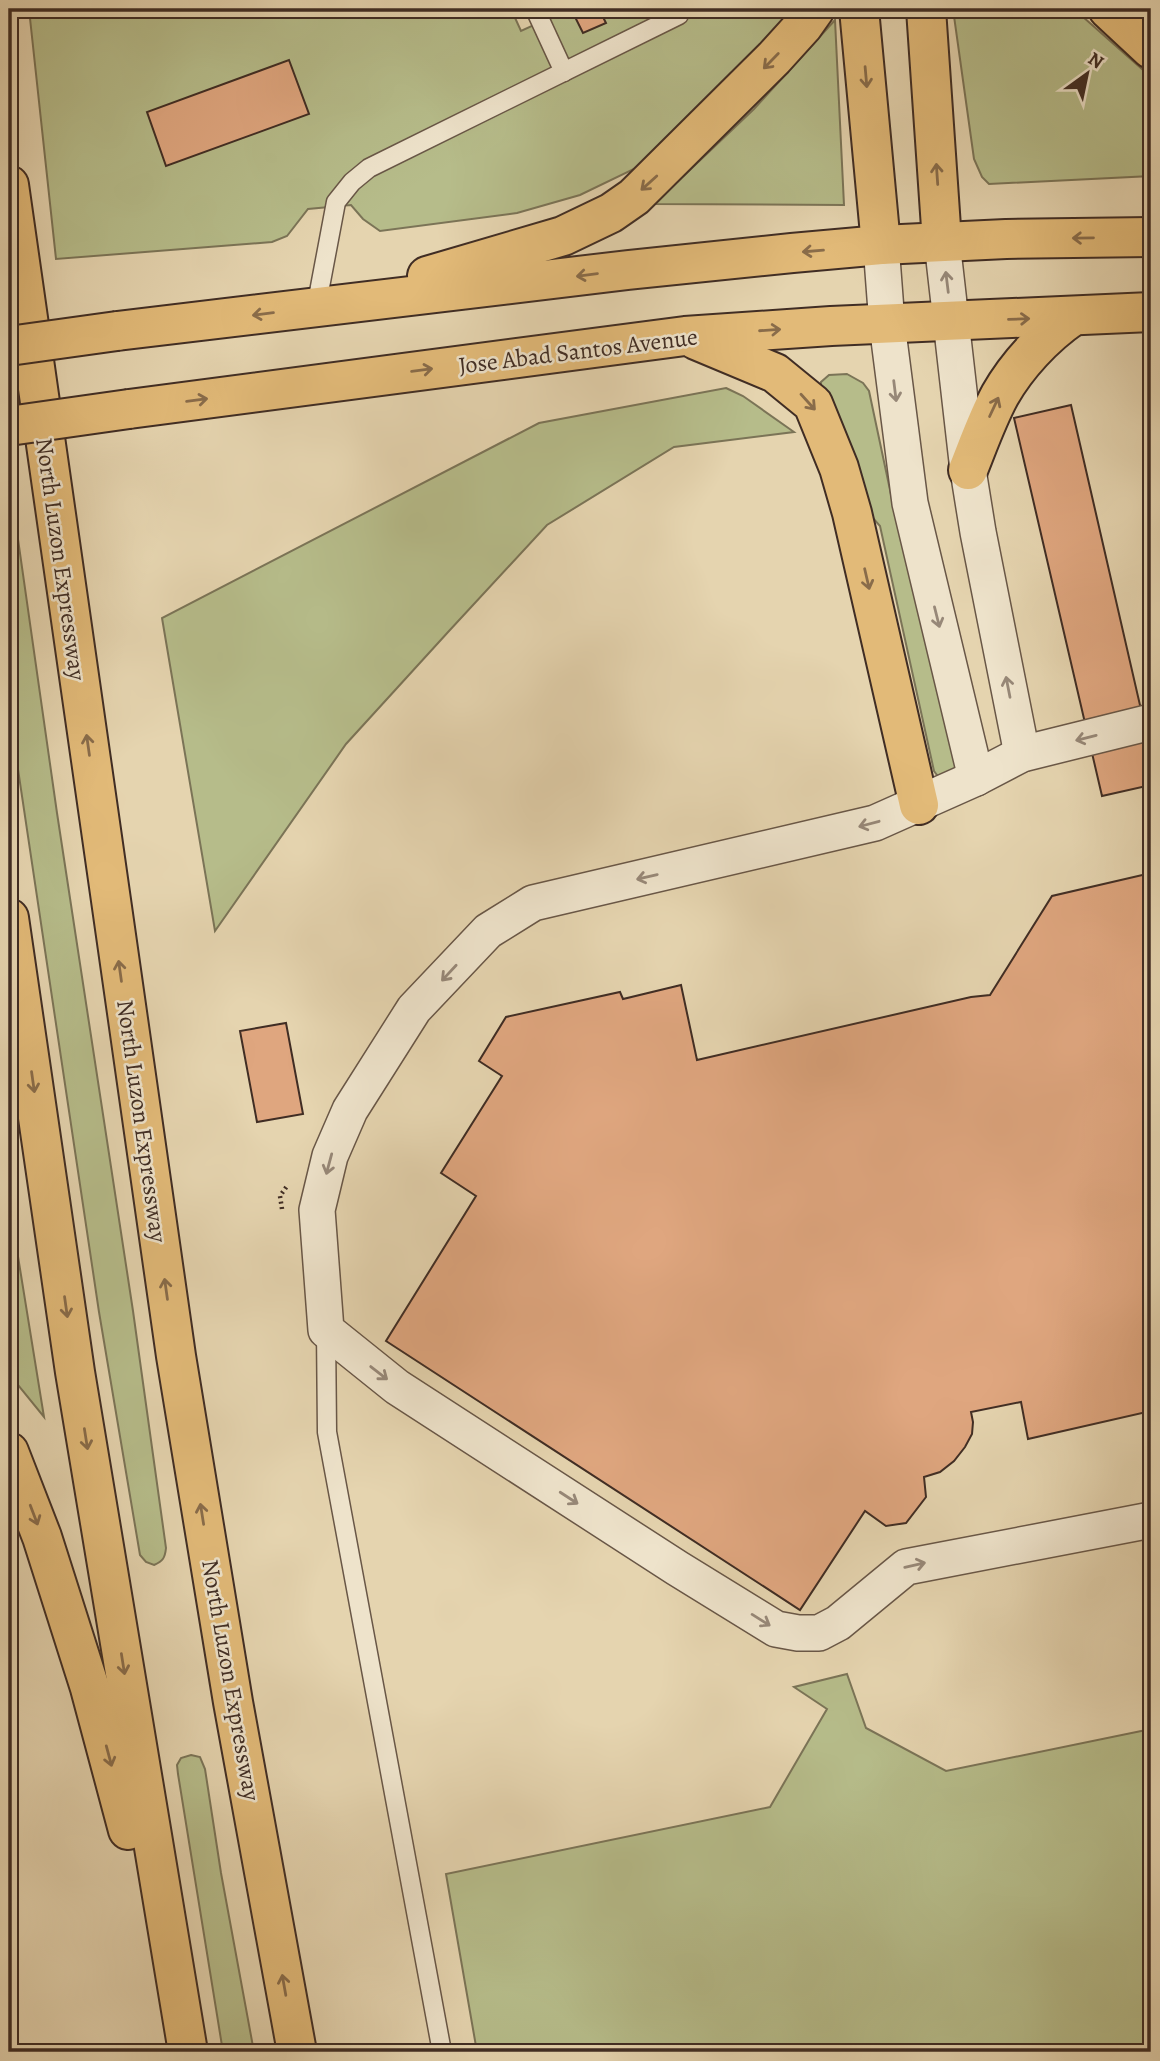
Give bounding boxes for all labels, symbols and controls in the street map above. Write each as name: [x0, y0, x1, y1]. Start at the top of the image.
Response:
north arrow: [1052, 38, 1122, 108]
text: N: [1083, 46, 1109, 75]
one-way arrow: [763, 52, 780, 69]
one-way arrow: [859, 65, 872, 88]
one-way arrow: [930, 163, 943, 186]
one-way arrow: [641, 175, 659, 191]
one-way arrow: [1072, 231, 1095, 245]
one-way arrow: [802, 245, 825, 258]
one-way arrow: [576, 269, 598, 282]
one-way arrow: [940, 271, 953, 294]
one-way arrow: [253, 308, 275, 321]
one-way arrow: [1008, 312, 1031, 325]
street label: Jose Abad Santos Avenue: [457, 320, 699, 382]
one-way arrow: [758, 323, 780, 336]
one-way arrow: [410, 364, 433, 377]
one-way arrow: [889, 379, 902, 402]
one-way arrow: [185, 393, 207, 406]
one-way arrow: [800, 393, 816, 411]
one-way arrow: [988, 397, 1001, 418]
street label: North Luzon Expressway: [28, 436, 94, 683]
one-way arrow: [861, 567, 874, 590]
one-way arrow: [931, 605, 944, 628]
one-way arrow: [1001, 676, 1015, 699]
one-way arrow: [1076, 733, 1098, 746]
one-way arrow: [81, 735, 94, 757]
one-way arrow: [858, 818, 880, 831]
one-way arrow: [636, 870, 659, 884]
one-way arrow: [113, 960, 126, 983]
one-way arrow: [440, 964, 457, 981]
street label: North Luzon Expressway: [109, 998, 175, 1245]
one-way arrow: [27, 1070, 40, 1093]
one-way arrow: [322, 1152, 335, 1175]
one-way arrow: [160, 1278, 173, 1301]
one-way arrow: [60, 1295, 73, 1318]
one-way arrow: [370, 1365, 388, 1380]
one-way arrow: [80, 1427, 93, 1450]
one-way arrow: [559, 1491, 578, 1506]
one-way arrow: [195, 1503, 208, 1526]
one-way arrow: [29, 1504, 41, 1526]
street label: North Luzon Expressway: [194, 1557, 268, 1804]
one-way arrow: [904, 1558, 926, 1571]
one-way arrow: [751, 1613, 771, 1627]
one-way arrow: [117, 1652, 130, 1675]
one-way arrow: [103, 1744, 116, 1766]
one-way arrow: [277, 1974, 291, 1997]

